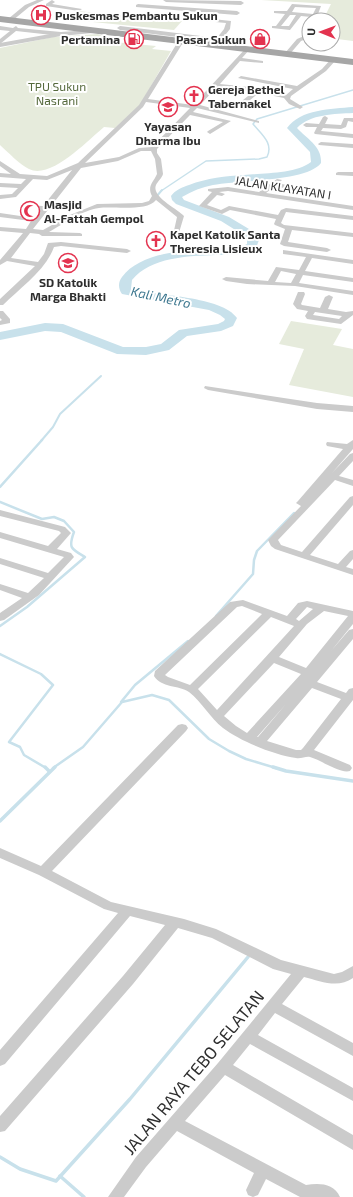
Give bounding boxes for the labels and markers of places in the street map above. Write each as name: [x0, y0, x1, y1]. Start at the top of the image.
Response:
hospital icon: Puskesmas Pembantu Sukun: [30, 4, 52, 26]
place label: Puskesmas Pembantu Sukun: [55, 8, 218, 22]
fuel station icon: Pertamina: [123, 28, 145, 50]
shop icon: Pasar Sukun: [249, 28, 271, 50]
place label: Pertamina: [61, 32, 120, 46]
place label: Pasar Sukun: [176, 32, 246, 46]
place label: Gereja Bethel Tabernakel: [208, 82, 284, 110]
church icon: Gereja Bethel Tabernakel: [183, 85, 205, 107]
school or university icon: Yayasan Dharma Ibu: [157, 96, 179, 118]
place label: Yayasan Dharma Ibu: [135, 119, 201, 147]
place label: Masjid Al-Fattah Gempol: [44, 197, 144, 225]
mosque icon: Masjid Al-Fattah Gempol: [19, 200, 41, 222]
place label: Kapel Katolik Santa Theresia Lisieux: [170, 227, 281, 255]
church icon: Kapel Katolik Santa Theresia Lisieux: [145, 230, 167, 252]
school or university icon: SD Katolik Marga Bhakti: [57, 252, 79, 274]
place label: SD Katolik Marga Bhakti: [30, 275, 106, 303]

